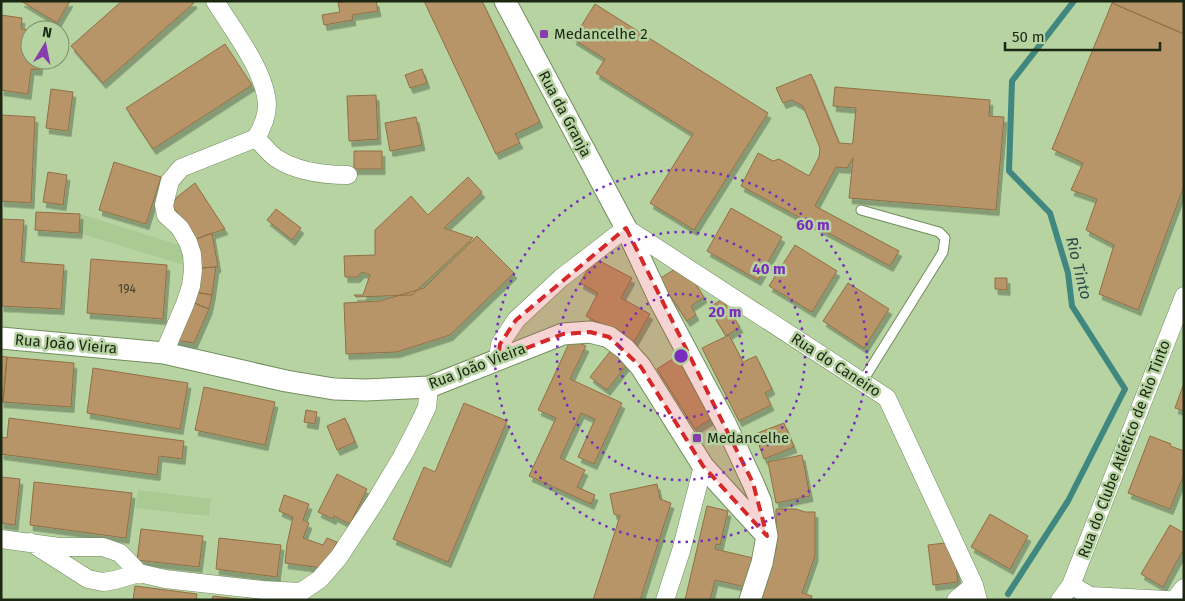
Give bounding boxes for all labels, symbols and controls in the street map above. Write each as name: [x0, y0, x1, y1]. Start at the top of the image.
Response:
north arrow: [20, 20, 70, 70]
scale bar: [1005, 20, 1160, 52]
text: N: [41, 24, 53, 42]
place label: Medancelhe 2: [554, 25, 648, 43]
marker: Medancelhe 2: [538, 28, 550, 40]
text: 50 m: [1012, 28, 1045, 46]
street label: Rua da Granja: [535, 68, 595, 160]
text: 60 m: [796, 216, 830, 234]
water label: Rio Tinto: [1062, 235, 1096, 301]
text: 40 m: [752, 260, 786, 278]
house number: 194: [118, 282, 136, 296]
text: 20 m: [709, 303, 741, 321]
street label: Rua do Caneiro: [788, 329, 884, 401]
street label: Rua João Vieira: [14, 331, 118, 357]
street label: Rua do Clube Atlético de Rio Tinto: [1074, 338, 1174, 560]
street label: Rua João Vieira: [426, 339, 528, 393]
centre of rings: [672, 347, 690, 365]
place label: Medancelhe: [707, 429, 789, 447]
marker: Medancelhe: [691, 432, 703, 444]

